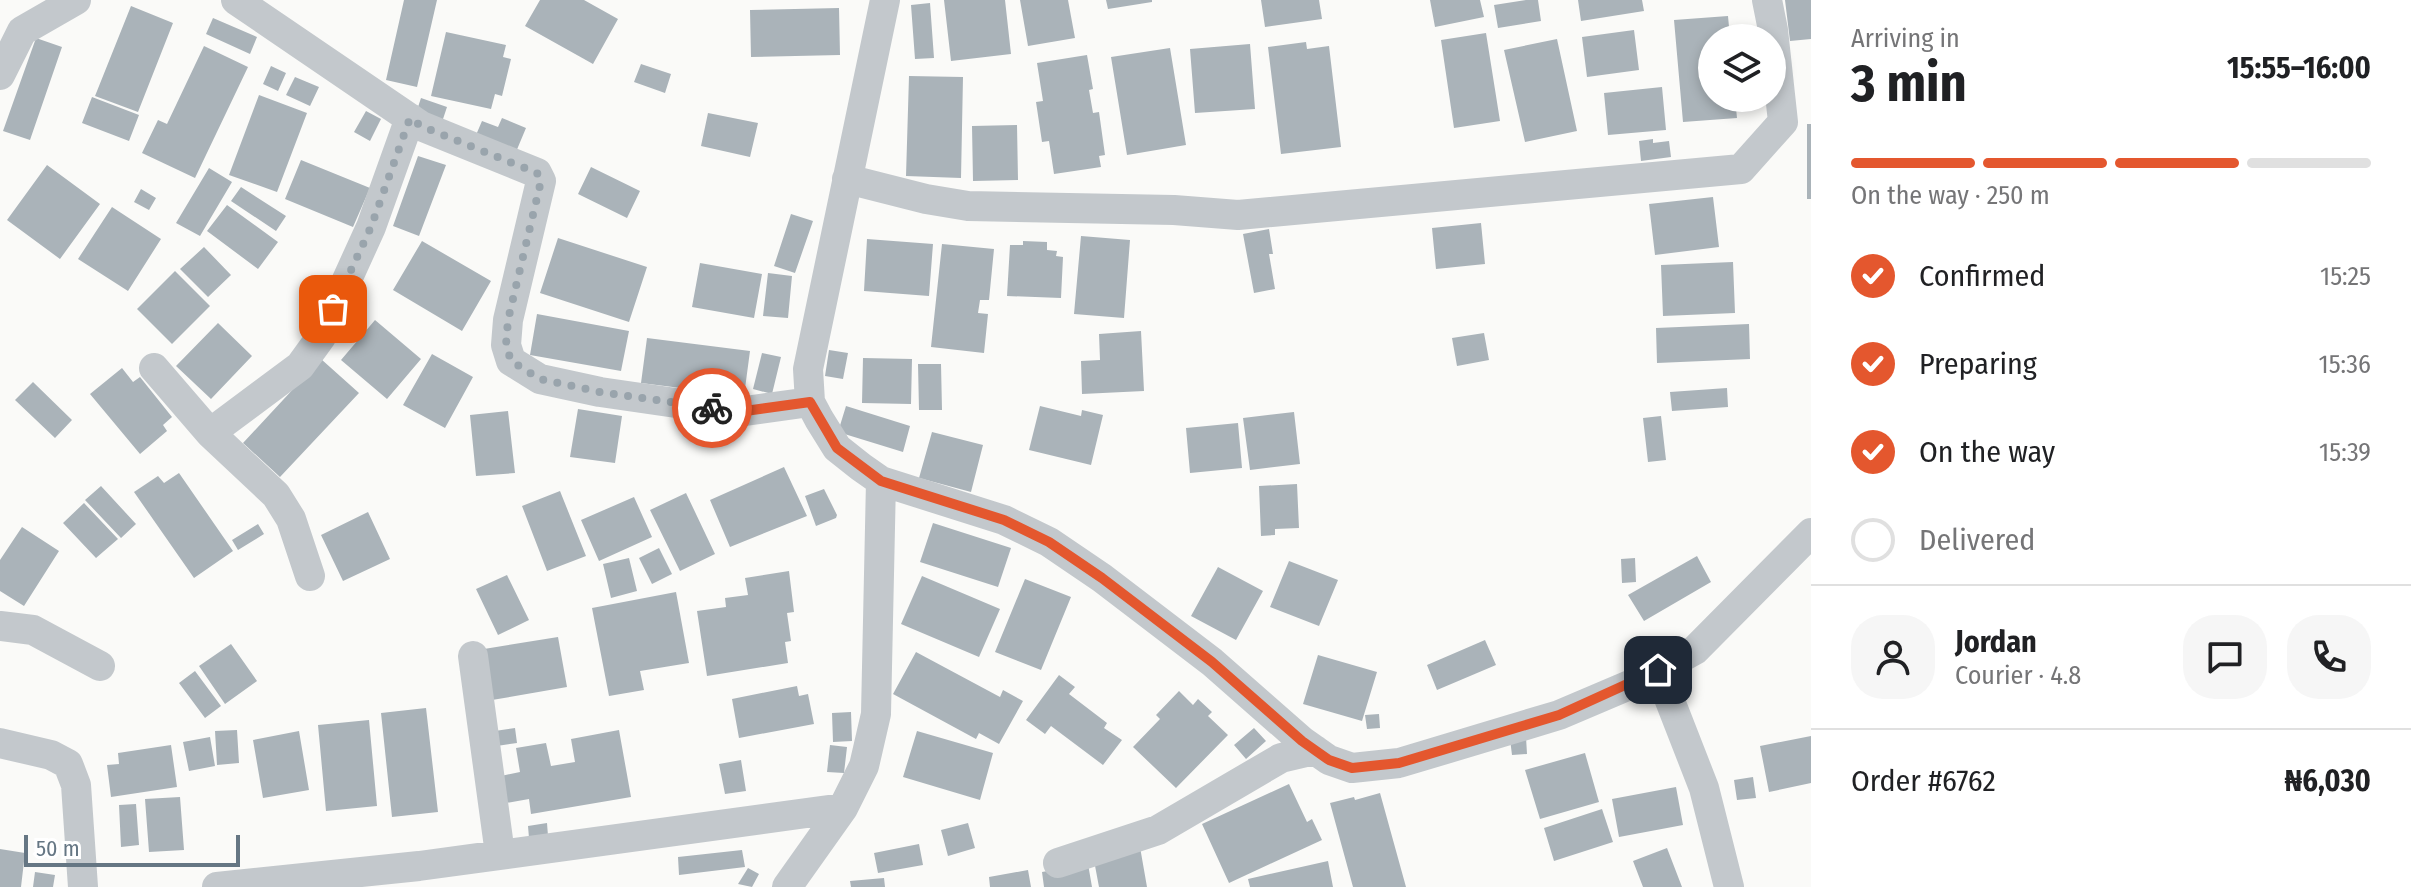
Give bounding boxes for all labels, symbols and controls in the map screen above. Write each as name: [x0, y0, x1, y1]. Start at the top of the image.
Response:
text: Arriving in: [1851, 23, 1960, 54]
map controls: [1698, 24, 1786, 112]
button: layers: [1698, 24, 1786, 112]
text: 15:55–16:00: [2227, 50, 2371, 86]
text: 3 min: [1851, 52, 1967, 115]
text: On the way · 250 m: [1851, 180, 2050, 211]
icon: check: [1851, 254, 1895, 298]
text: Confirmed: [1919, 258, 2045, 294]
text: 15:25: [2320, 261, 2371, 292]
pin: [299, 275, 367, 343]
icon: bag: [311, 287, 355, 331]
icon: check: [1851, 342, 1895, 386]
text: Preparing: [1919, 346, 2037, 382]
text: 15:36: [2319, 349, 2371, 380]
courier: [672, 368, 752, 448]
icon: bike: [690, 386, 734, 430]
icon: check: [1851, 430, 1895, 474]
text: On the way: [1919, 434, 2055, 470]
text: 15:39: [2319, 437, 2371, 468]
text: Delivered: [1919, 522, 2035, 558]
button: person: [1851, 615, 1935, 699]
button: chat: [2183, 615, 2267, 699]
button: phone: [2287, 615, 2371, 699]
text: Jordan: [1955, 624, 2037, 660]
pin: [1624, 636, 1692, 704]
icon: home: [1636, 648, 1680, 692]
text: Courier · 4.8: [1955, 660, 2081, 691]
text: Order #6762: [1851, 763, 1996, 799]
text: ₦6,030: [2285, 763, 2371, 799]
scale bar: [24, 831, 240, 867]
text: 50 m: [36, 835, 80, 862]

